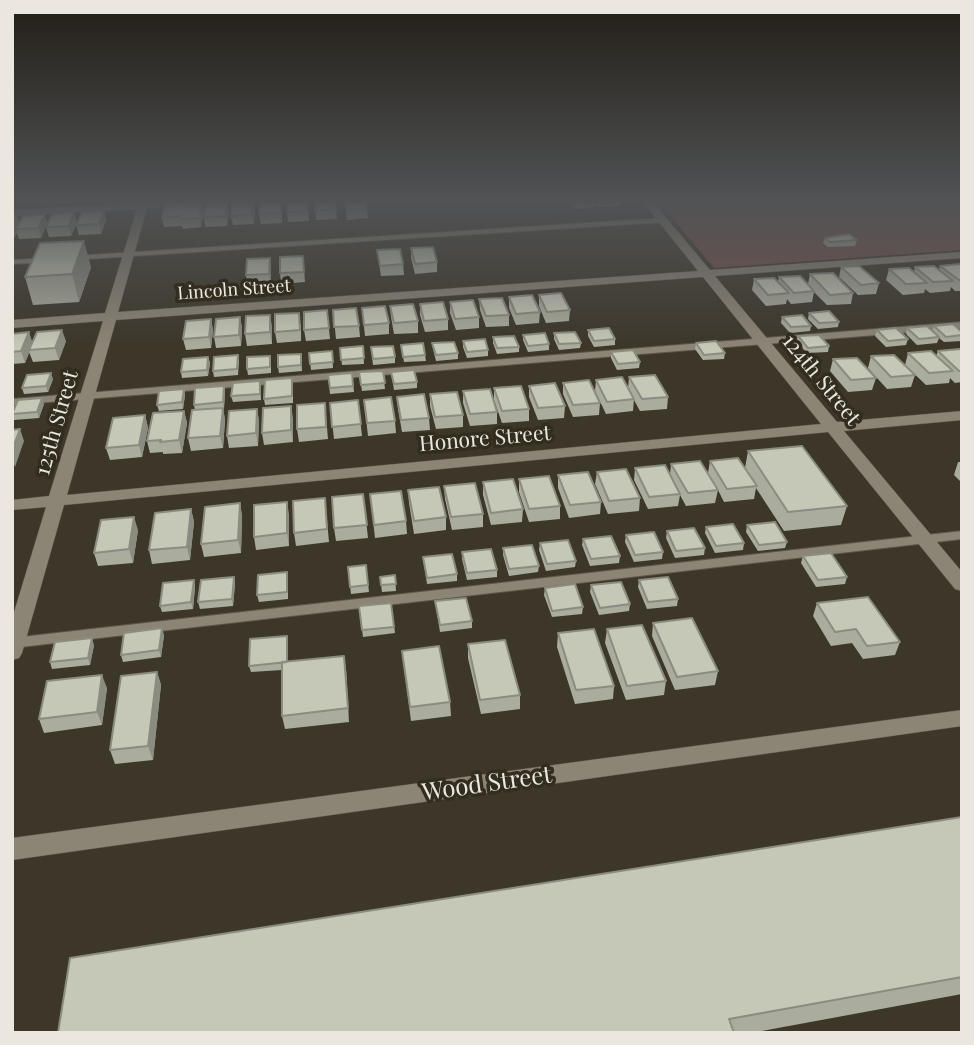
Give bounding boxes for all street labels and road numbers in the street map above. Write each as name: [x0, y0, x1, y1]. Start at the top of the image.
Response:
street label: Lincoln Street: [177, 275, 291, 305]
street label: 124th Street: [777, 329, 865, 431]
street label: 125th Street: [30, 368, 84, 478]
street label: Honore Street: [418, 421, 552, 457]
street label: Wood Street: [420, 761, 554, 807]

